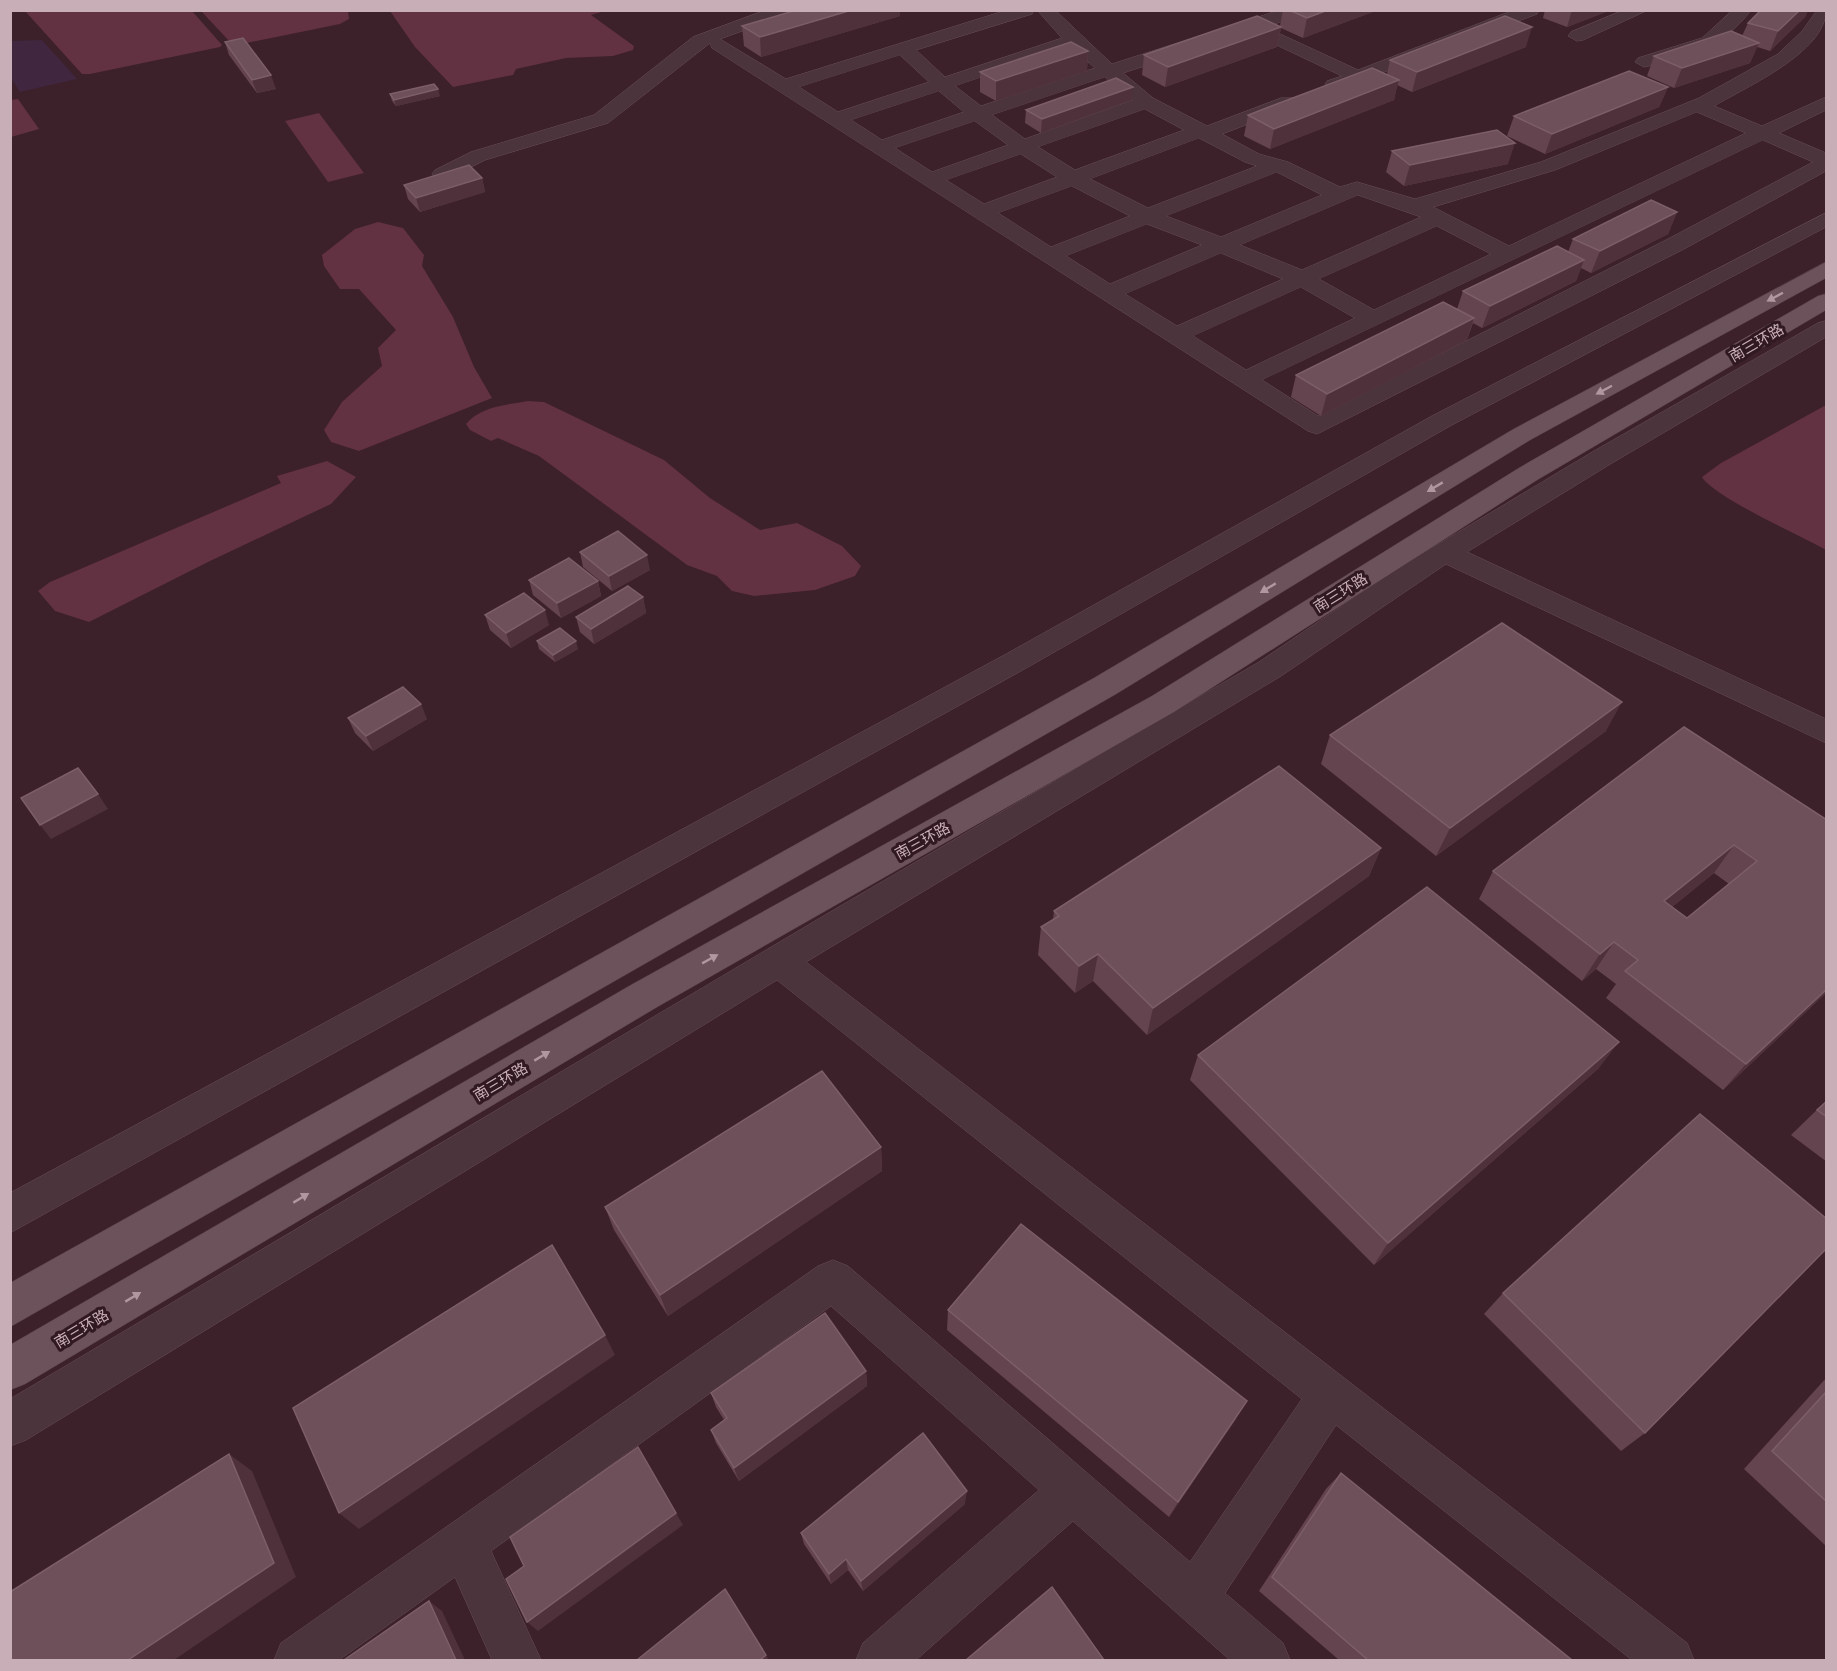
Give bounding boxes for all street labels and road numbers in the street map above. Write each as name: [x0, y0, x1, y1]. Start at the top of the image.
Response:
street label: 南三环路: [1726, 319, 1786, 365]
street label: 南三环路: [1310, 568, 1370, 616]
street label: 南三环路: [891, 818, 953, 862]
street label: 南三环路: [470, 1058, 530, 1104]
street label: 南三环路: [51, 1305, 111, 1351]

